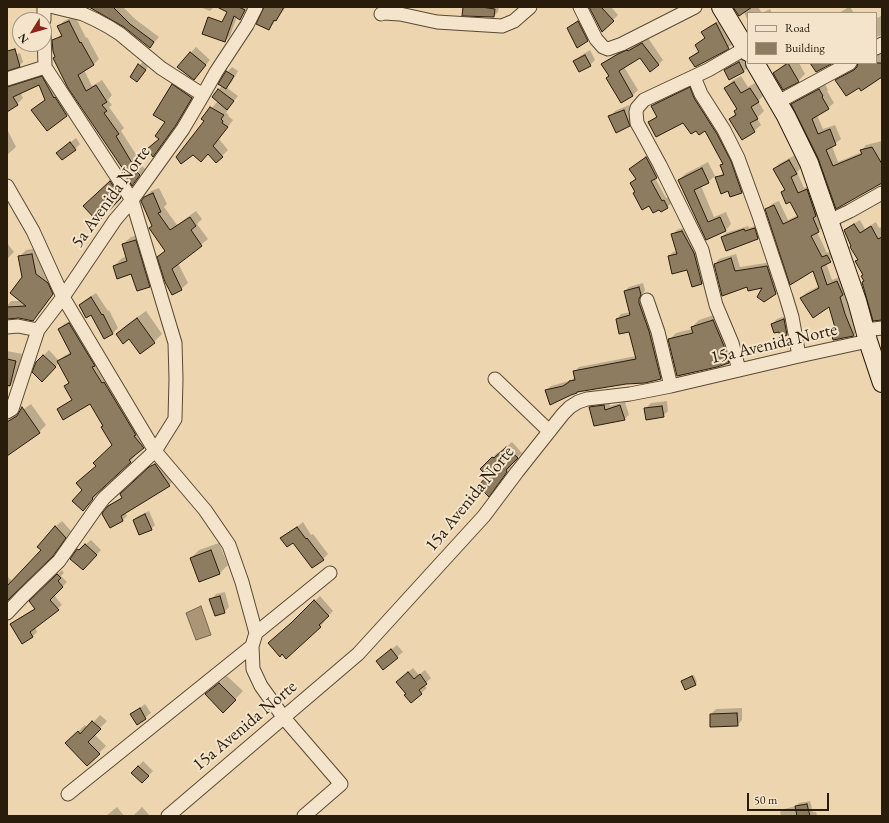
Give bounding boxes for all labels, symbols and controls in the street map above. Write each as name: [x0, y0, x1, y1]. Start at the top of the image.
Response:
north arrow: [12, 12, 52, 52]
legend: [747, 12, 877, 64]
text: Road: [785, 20, 810, 36]
text: N: [15, 31, 31, 46]
text: Building: [785, 40, 825, 56]
street label: 5a Avenida Norte: [67, 142, 155, 252]
street label: 15a Avenida Norte: [709, 319, 839, 369]
street label: 15a Avenida Norte: [421, 442, 519, 556]
street label: 15a Avenida Norte: [189, 676, 301, 776]
scale bar: [749, 785, 831, 811]
text: 50 m: [754, 792, 777, 808]

